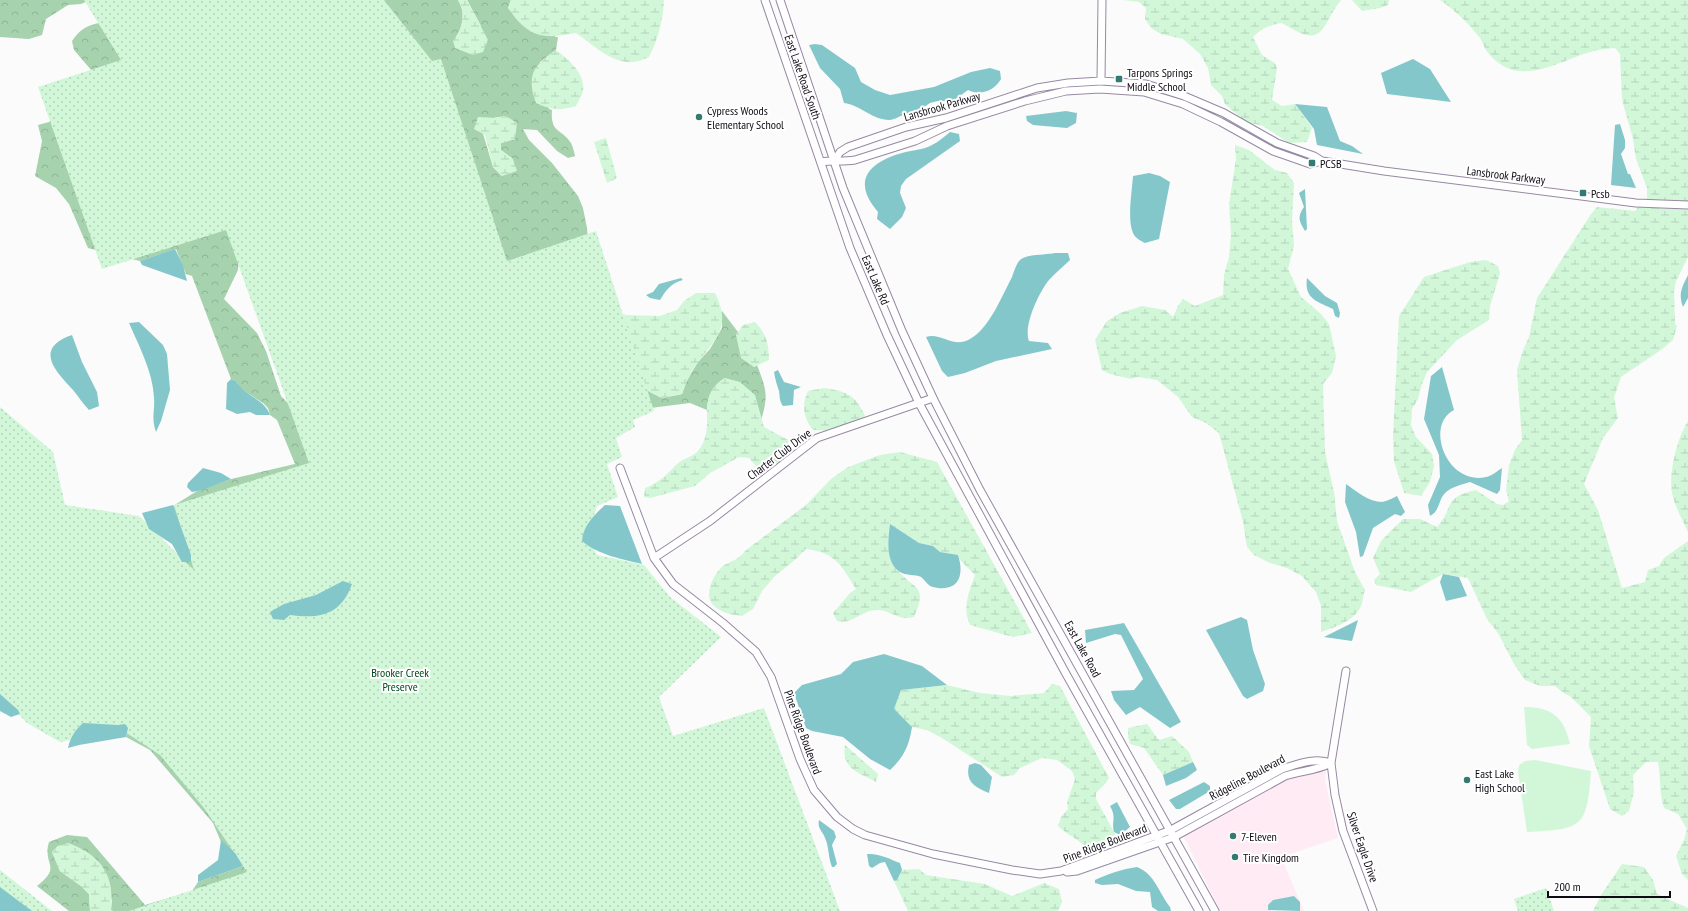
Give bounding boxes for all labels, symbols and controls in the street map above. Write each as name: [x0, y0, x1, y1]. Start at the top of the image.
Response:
street label: East Lake Road South: [781, 33, 825, 121]
place label: Tarpons Springs Middle School: [1127, 65, 1192, 94]
marker: Tarpons Springs Middle School: [1114, 74, 1124, 84]
street label: Lansbrook Parkway: [902, 88, 982, 124]
place label: Cypress Woods Elementary School: [707, 103, 784, 132]
marker: Cypress Woods Elementary School: [694, 112, 704, 122]
place label: PCSB: [1320, 156, 1342, 171]
marker: PCSB: [1307, 158, 1317, 168]
street label: Lansbrook Parkway: [1466, 163, 1547, 187]
place label: Pcsb: [1591, 186, 1610, 201]
marker: Pcsb: [1578, 188, 1588, 198]
street label: East Lake Rd: [859, 253, 893, 307]
street label: Charter Club Drive: [744, 425, 814, 483]
street label: East Lake Road: [1061, 618, 1105, 680]
park label: Brooker Creek Preserve: [371, 665, 429, 694]
street label: Pine Ridge Boulevard: [781, 688, 825, 776]
street label: Ridgeline Boulevard: [1207, 751, 1287, 803]
place label: East Lake High School: [1475, 766, 1525, 795]
marker: East Lake High School: [1462, 775, 1472, 785]
street label: Silver Eagle Drive: [1344, 810, 1382, 884]
street label: Pine Ridge Boulevard: [1061, 820, 1149, 866]
place label: 7-Eleven: [1241, 829, 1277, 844]
marker: 7-Eleven: [1228, 831, 1238, 841]
place label: Tire Kingdom: [1243, 850, 1299, 865]
marker: Tire Kingdom: [1230, 852, 1240, 862]
scale bar: [1548, 873, 1670, 899]
text: 200 m: [1554, 879, 1581, 894]

